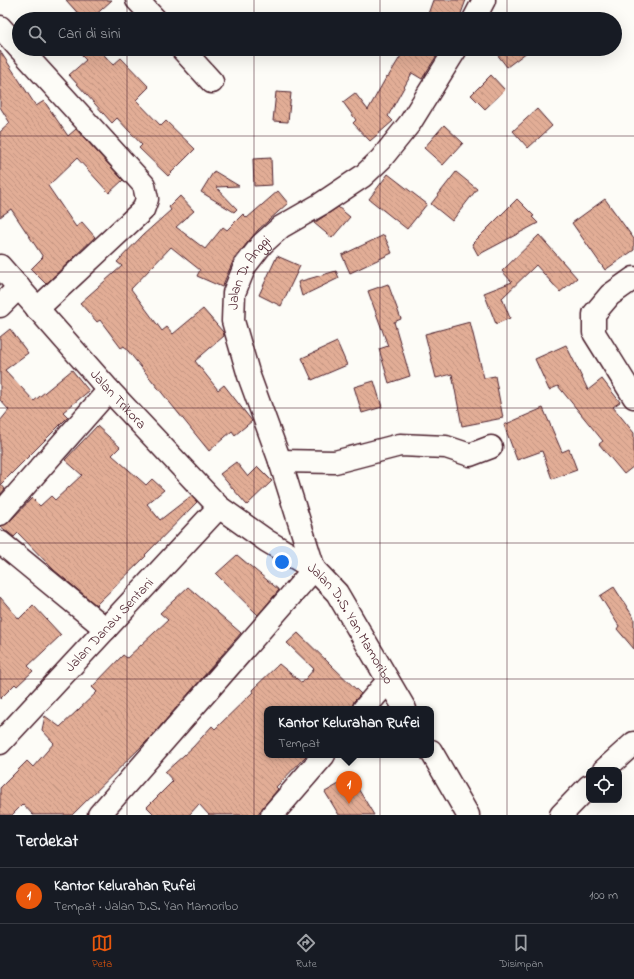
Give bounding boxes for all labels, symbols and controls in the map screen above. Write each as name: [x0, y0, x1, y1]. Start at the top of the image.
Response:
search box: [12, 12, 622, 56]
icon: search: [26, 23, 48, 45]
text: Cari di sini: [58, 23, 121, 45]
street label: Jalan D. Anggi: [223, 231, 275, 310]
street label: Jalan Trikora: [85, 365, 151, 434]
your location: [272, 552, 292, 572]
street label: Jalan D.S. Yan Mamoribo: [304, 557, 399, 688]
street label: Jalan Danau Sentani: [60, 573, 159, 677]
popup: [264, 706, 434, 758]
text: Kantor Kelurahan Rufei: [278, 712, 420, 734]
text: Tempat: [278, 734, 320, 753]
map controls: [586, 767, 622, 803]
button: locate: [586, 767, 622, 803]
pin: 1: [336, 771, 362, 804]
text: Terdekat: [16, 829, 78, 854]
text: Kantor Kelurahan Rufei: [54, 875, 195, 897]
text: 1: [27, 886, 31, 905]
text: 100 m: [589, 886, 618, 905]
text: Tempat · Jalan D.S. Yan Mamoribo: [54, 897, 238, 916]
tab: Peta: [91, 932, 113, 972]
tab: Rute: [295, 932, 317, 972]
tab: Disimpan: [499, 932, 543, 972]

